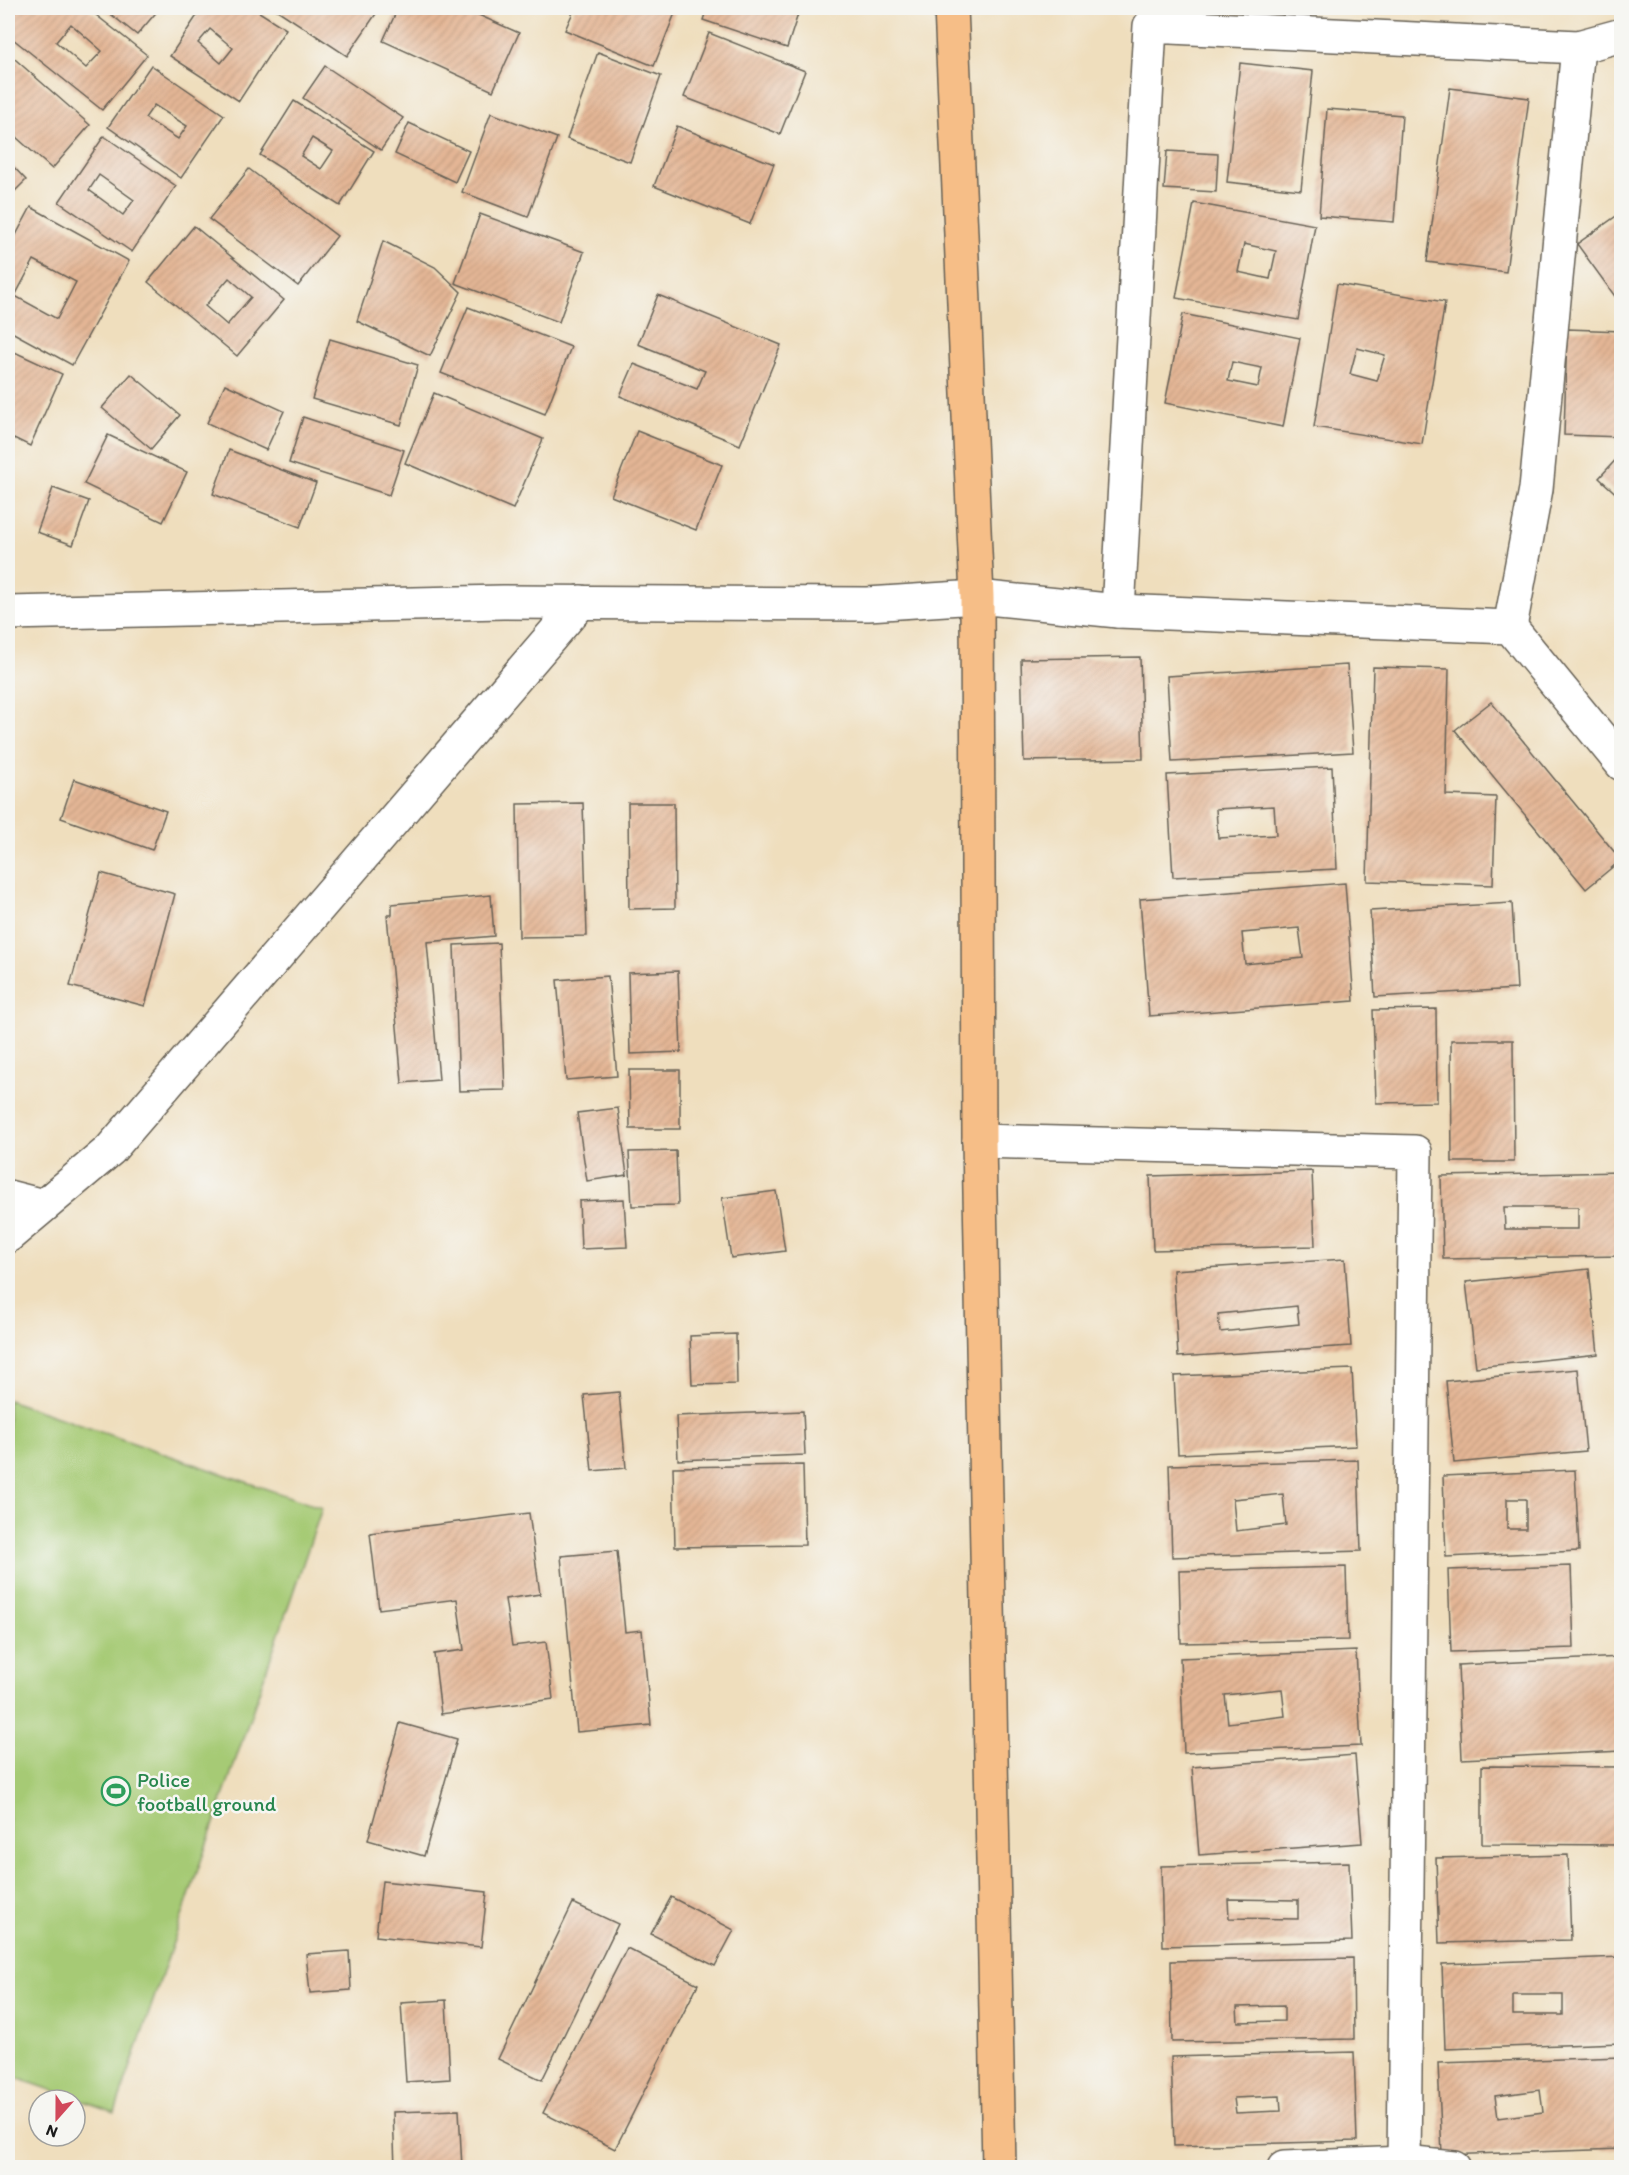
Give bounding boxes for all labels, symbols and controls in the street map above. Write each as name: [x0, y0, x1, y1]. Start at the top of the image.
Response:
place label: Police football ground: [137, 1767, 277, 1816]
sports icon: Police football ground: [100, 1775, 132, 1807]
north arrow: [27, 2088, 87, 2148]
text: N: [43, 2121, 60, 2142]

